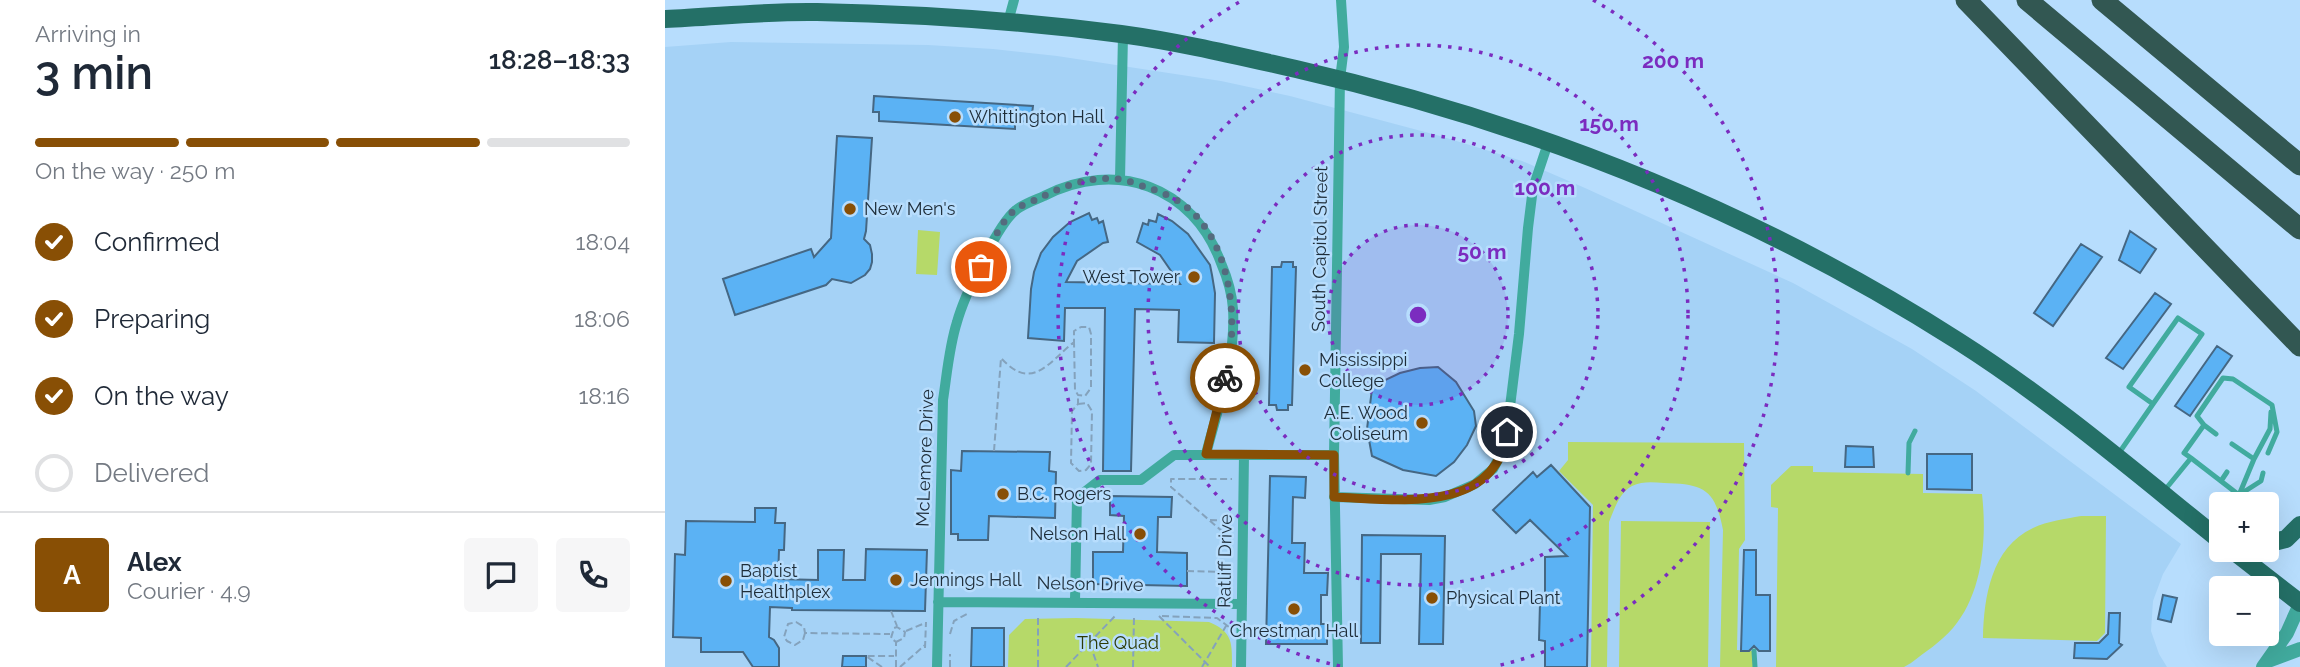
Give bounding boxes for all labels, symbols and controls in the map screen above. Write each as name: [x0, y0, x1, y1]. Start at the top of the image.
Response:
text: Arriving in: [35, 20, 141, 47]
text: 18:28–18:33: [489, 45, 630, 75]
text: 3 min: [35, 46, 153, 100]
text: 200 m: [1642, 48, 1704, 73]
place label: Whittington Hall: [969, 106, 1104, 127]
marker: Whittington Hall: [947, 109, 963, 125]
text: 150 m: [1579, 111, 1639, 136]
text: On the way · 250 m: [35, 157, 235, 184]
street label: South Capitol Street: [1308, 166, 1331, 332]
text: 100 m: [1515, 175, 1575, 200]
place label: New Men's: [864, 198, 956, 219]
marker: New Men's: [842, 201, 858, 217]
icon: check: [35, 223, 73, 261]
text: Confirmed: [94, 227, 220, 257]
text: 18:04: [576, 228, 630, 255]
pin: [951, 237, 1011, 297]
text: 50 m: [1457, 239, 1507, 264]
icon: bag: [962, 248, 1000, 286]
place label: West Tower: [1082, 266, 1181, 287]
marker: West Tower: [1186, 269, 1202, 285]
icon: check: [35, 300, 73, 338]
centre of rings: [1406, 303, 1430, 327]
text: Preparing: [94, 304, 210, 334]
text: 18:06: [574, 305, 630, 332]
courier: [1190, 343, 1260, 413]
place label: Mississippi College: [1319, 349, 1407, 391]
icon: bike: [1206, 359, 1244, 397]
marker: Mississippi College: [1297, 362, 1313, 378]
icon: check: [35, 377, 73, 415]
text: On the way: [94, 381, 229, 411]
text: 18:16: [578, 382, 630, 409]
street label: McLemore Drive: [912, 388, 937, 527]
place label: A.E. Wood Coliseum: [1324, 402, 1408, 444]
pin: [1477, 402, 1537, 462]
icon: home: [1488, 413, 1526, 451]
marker: A.E. Wood Coliseum: [1414, 415, 1430, 431]
text: Delivered: [94, 458, 209, 488]
place label: B.C. Rogers: [1017, 483, 1112, 504]
marker: B.C. Rogers: [995, 486, 1011, 502]
map controls: [2209, 492, 2279, 646]
button: +: [2209, 492, 2279, 562]
street label: Ratliff Drive: [1213, 513, 1236, 608]
place label: Nelson Hall: [1030, 523, 1126, 544]
marker: Nelson Hall: [1132, 526, 1148, 542]
button: chat: [464, 538, 538, 612]
button: phone: [556, 538, 630, 612]
text: Alex: [127, 547, 182, 577]
text: A: [63, 560, 81, 590]
place label: Baptist Healthplex: [740, 560, 830, 602]
place label: Jennings Hall: [910, 569, 1022, 590]
marker: Jennings Hall: [888, 572, 904, 588]
street label: Nelson Drive: [1037, 572, 1144, 595]
marker: Baptist Healthplex: [718, 573, 734, 589]
button: −: [2209, 576, 2279, 646]
text: Courier · 4.9: [127, 577, 251, 604]
place label: Physical Plant: [1446, 587, 1561, 608]
marker: Physical Plant: [1424, 590, 1440, 606]
marker: Chrestman Hall: [1286, 601, 1302, 617]
place label: Chrestman Hall: [1230, 620, 1358, 641]
park label: The Quad: [1077, 632, 1159, 653]

